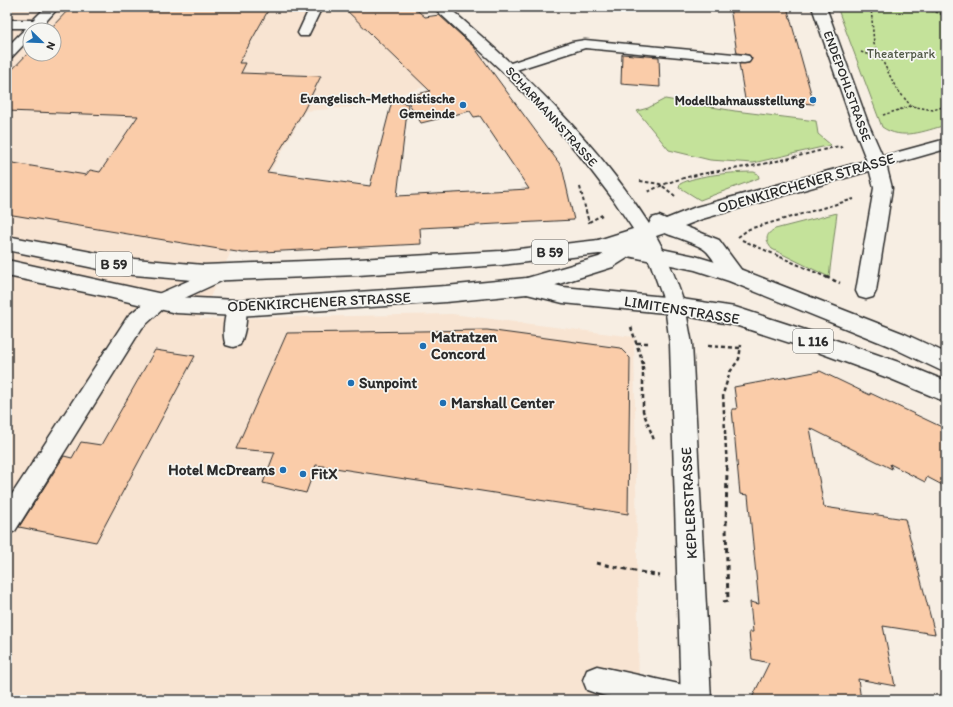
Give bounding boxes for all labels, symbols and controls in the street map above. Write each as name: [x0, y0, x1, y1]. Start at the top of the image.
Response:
north arrow: [22, 22, 62, 62]
street label: ENDEPOHLSTRASSE: [820, 29, 875, 144]
text: N: [43, 40, 58, 52]
park label: Theaterpark: [867, 46, 935, 61]
street label: SCHARMANNSTRASSE: [503, 63, 601, 170]
place label: Evangelisch-Methodistische Gemeinde: [300, 91, 455, 121]
place label: Modellbahnausstellung: [675, 93, 805, 109]
marker: Modellbahnausstellung: [808, 95, 818, 105]
marker: Evangelisch-Methodistische Gemeinde: [458, 100, 468, 110]
street label: ODENKIRCHENER STRASSE: [715, 149, 897, 217]
road number: B 59: [532, 240, 568, 264]
road number: B 59: [96, 252, 132, 276]
street label: ODENKIRCHENER STRASSE: [227, 288, 411, 316]
street label: LIMITENSTRASSE: [623, 292, 741, 328]
place label: Matratzen Concord: [431, 328, 498, 363]
road number: L 116: [793, 329, 833, 353]
marker: Matratzen Concord: [418, 341, 428, 351]
place label: Sunpoint: [359, 374, 418, 393]
marker: Sunpoint: [346, 378, 356, 388]
place label: Marshall Center: [451, 394, 555, 412]
marker: Marshall Center: [438, 398, 448, 408]
street label: KEPLERSTRASSE: [677, 447, 701, 559]
place label: Hotel McDreams: [168, 461, 275, 479]
marker: Hotel McDreams: [278, 465, 288, 475]
place label: FitX: [311, 465, 338, 483]
marker: FitX: [298, 469, 308, 479]

